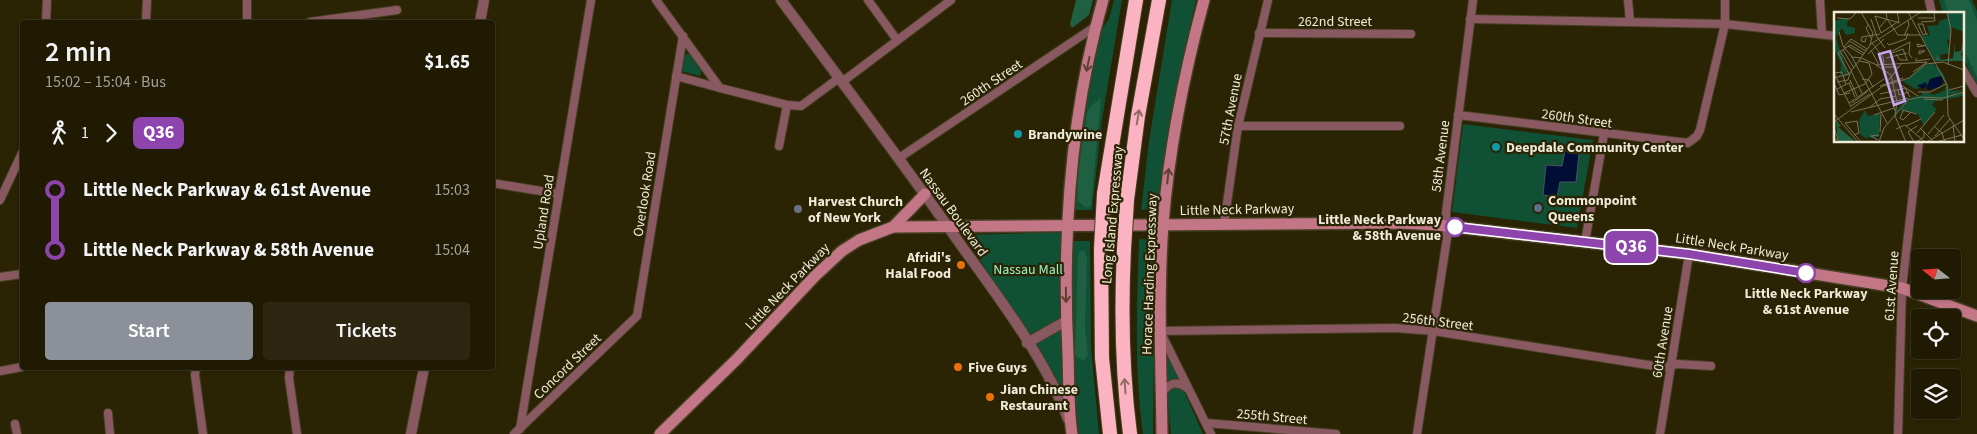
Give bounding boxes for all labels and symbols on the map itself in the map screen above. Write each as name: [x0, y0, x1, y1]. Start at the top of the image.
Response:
street label: 262nd Street: [1298, 12, 1372, 32]
inset map: [1834, 12, 1964, 142]
street label: 260th Street: [956, 55, 1027, 111]
one-way arrow: [1083, 56, 1092, 72]
street label: 57th Avenue: [1214, 72, 1248, 147]
street label: 260th Street: [1540, 104, 1614, 134]
one-way arrow: [1133, 109, 1143, 125]
street label: 58th Avenue: [1427, 119, 1455, 193]
place label: Brandywine: [1028, 125, 1102, 145]
marker: Brandywine: [1012, 128, 1024, 140]
place label: Deepdale Community Center: [1506, 138, 1684, 158]
marker: Deepdale Community Center: [1490, 141, 1502, 153]
street label: Long Island Expressway: [1097, 145, 1129, 285]
street label: Overlook Road: [628, 150, 662, 238]
street label: Nassau Boulevard: [914, 164, 992, 261]
one-way arrow: [1163, 169, 1173, 185]
street label: Upland Road: [528, 173, 560, 251]
place label: Commonpoint Queens: [1548, 191, 1637, 227]
place label: Harvest Church of New York: [808, 192, 903, 228]
street label: Horace Harding Expressway: [1137, 192, 1163, 355]
street label: Little Neck Parkway: [1180, 199, 1295, 221]
marker: Commonpoint Queens: [1532, 202, 1544, 214]
marker: Harvest Church of New York: [792, 203, 804, 215]
place label: Little Neck Parkway & 58th Avenue: [1318, 210, 1442, 246]
marker: Little Neck Parkway & 58th Avenue: [1445, 217, 1465, 237]
street label: Little Neck Parkway: [1674, 228, 1790, 266]
line badge: Q36: [1602, 231, 1660, 263]
street label: Little Neck Parkway: [741, 238, 835, 335]
place label: Afridi's Halal Food: [885, 248, 951, 284]
north arrow: [1911, 249, 1961, 299]
street label: 61st Avenue: [1880, 250, 1904, 322]
marker: Afridi's Halal Food: [955, 259, 967, 271]
park label: Nassau Mall: [993, 260, 1063, 280]
marker: Little Neck Parkway & 61st Avenue: [1796, 263, 1816, 283]
place label: Little Neck Parkway & 61st Avenue: [1744, 284, 1868, 320]
one-way arrow: [1061, 286, 1071, 303]
street label: 60th Avenue: [1647, 305, 1679, 379]
street label: 256th Street: [1401, 308, 1475, 336]
street label: Concord Street: [529, 329, 606, 404]
place label: Five Guys: [968, 358, 1027, 378]
marker: Five Guys: [952, 361, 964, 373]
one-way arrow: [1120, 378, 1130, 394]
place label: Jian Chinese Restaurant: [1000, 380, 1078, 416]
marker: Jian Chinese Restaurant: [984, 391, 996, 403]
street label: 255th Street: [1236, 404, 1308, 430]

